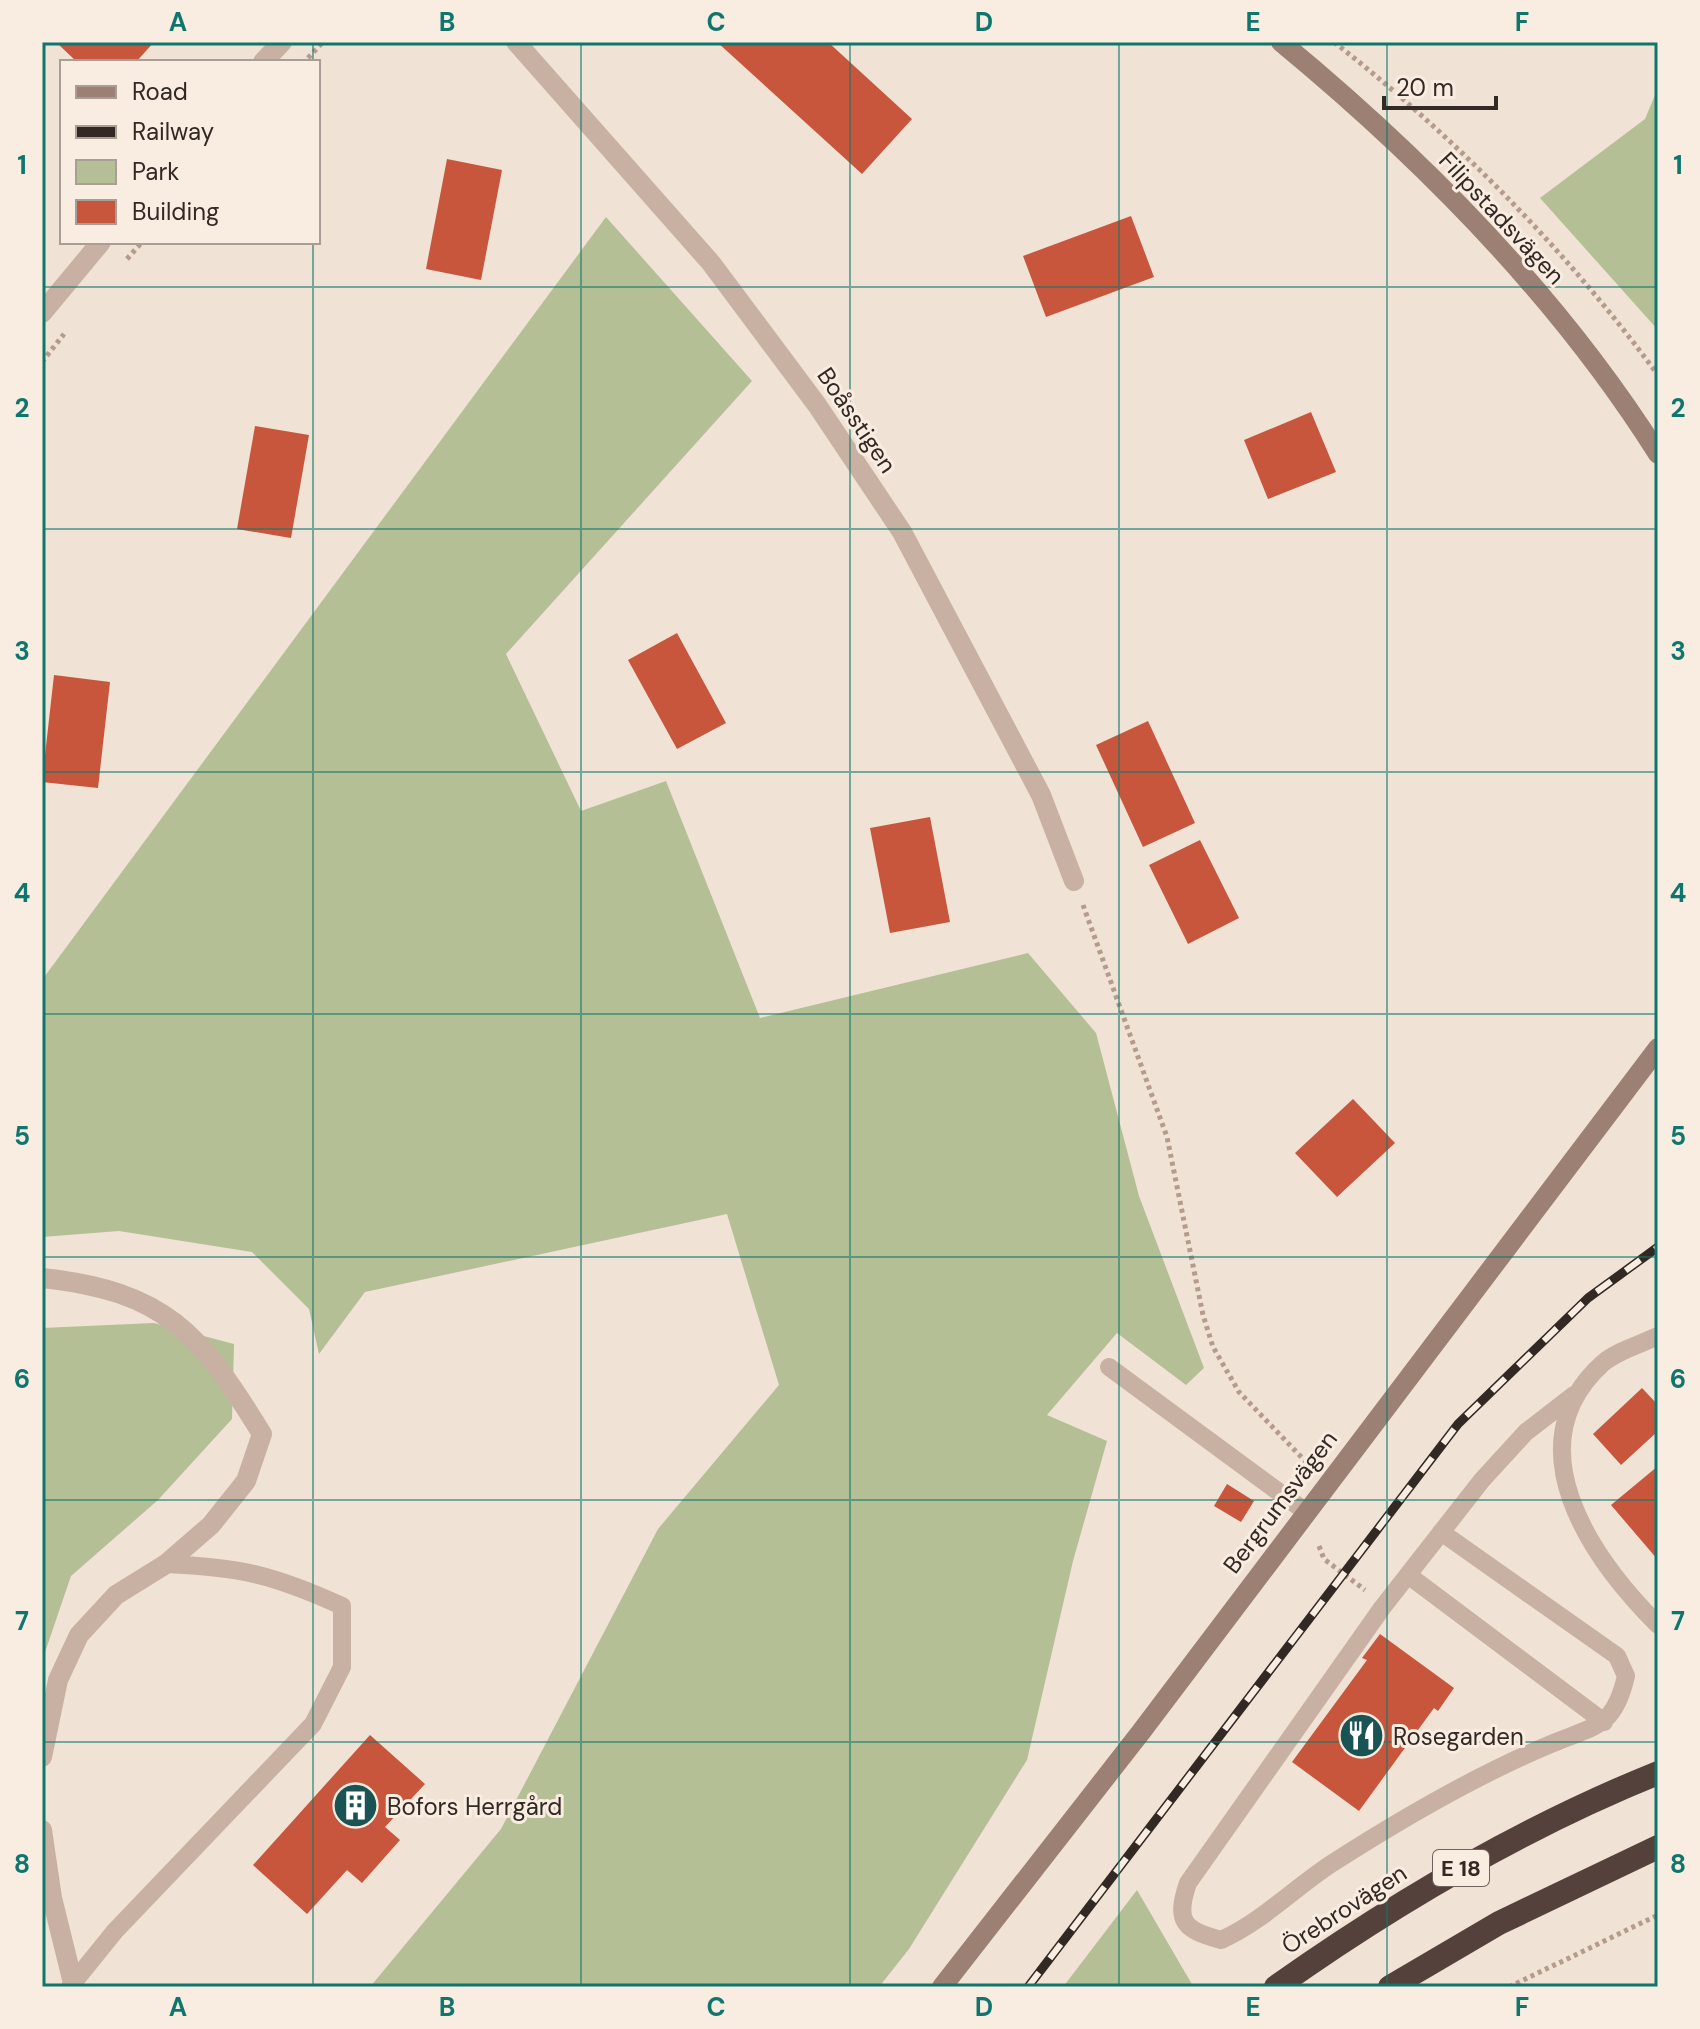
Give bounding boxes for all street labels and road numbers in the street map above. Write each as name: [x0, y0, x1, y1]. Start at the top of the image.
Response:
street label: Filipstadsvägen: [1432, 145, 1572, 291]
street label: Boåsstigen: [810, 361, 904, 479]
street label: Bergrumsvägen: [1216, 1424, 1344, 1580]
road number: E 18: [1433, 1850, 1489, 1886]
street label: Örebrovägen: [1276, 1857, 1412, 1961]

